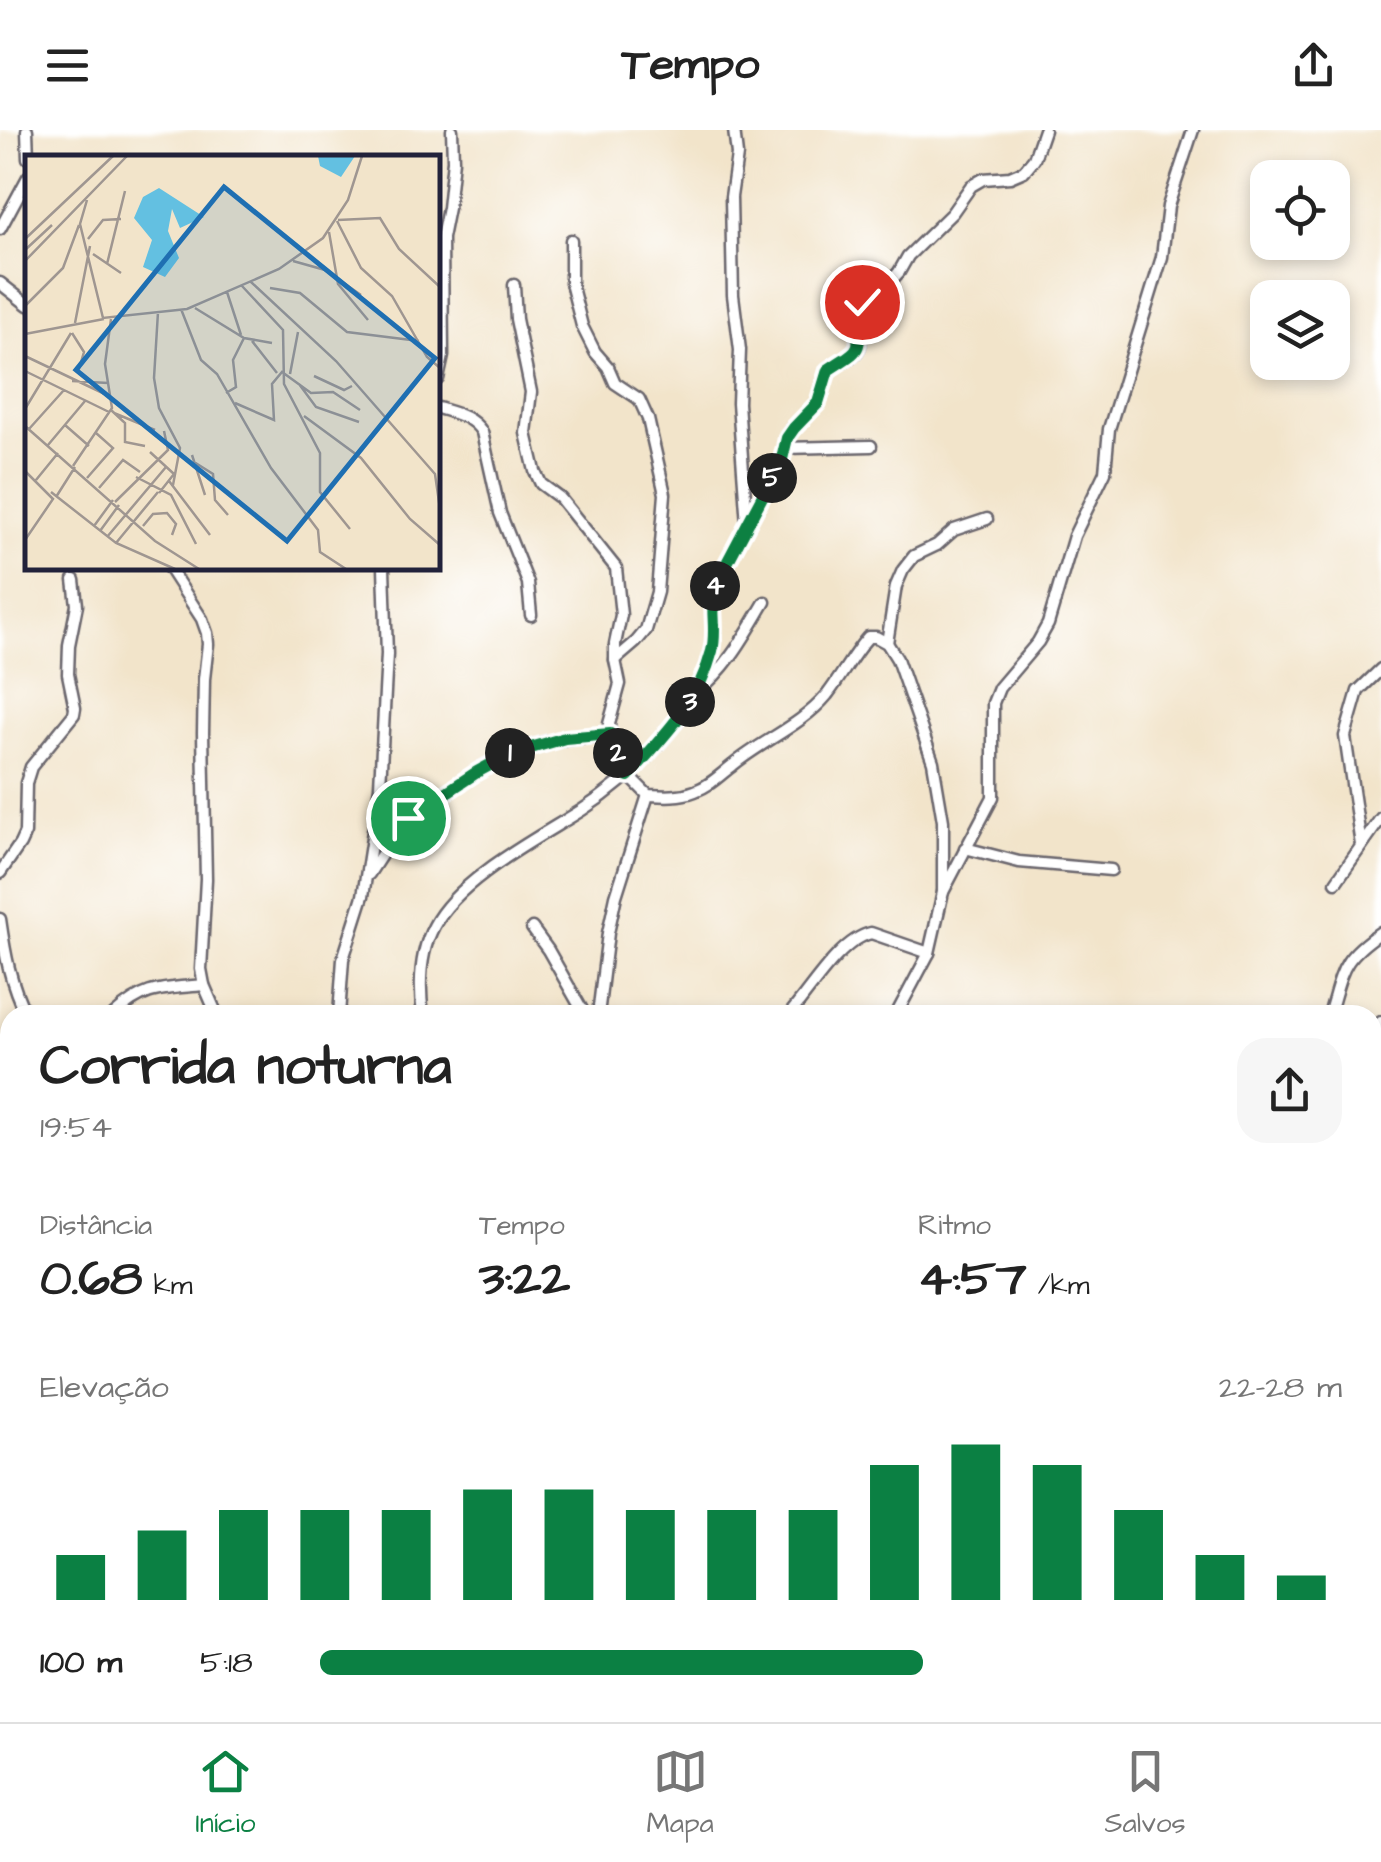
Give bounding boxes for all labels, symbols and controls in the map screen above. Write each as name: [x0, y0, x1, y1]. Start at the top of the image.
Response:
text: Tempo: [622, 34, 759, 96]
icon: menu: [40, 38, 95, 93]
icon: share: [1286, 38, 1341, 93]
inset map: [25, 155, 440, 570]
map controls: [1250, 160, 1350, 380]
button: locate: [1250, 160, 1350, 260]
pin: [820, 260, 905, 345]
icon: check: [835, 275, 890, 330]
button: layers: [1250, 280, 1350, 380]
pin: 5: [747, 453, 797, 503]
text: 5: [762, 458, 782, 497]
pin: 4: [690, 561, 740, 611]
text: 4: [705, 566, 725, 605]
pin: 3: [665, 677, 715, 727]
text: 3: [683, 682, 697, 721]
pin: 1: [485, 728, 535, 778]
pin: 2: [593, 728, 643, 778]
text: 1: [508, 733, 512, 772]
text: 2: [610, 733, 626, 772]
pin: [366, 776, 451, 861]
icon: arrive: [381, 791, 436, 846]
text: Corrida noturna: [40, 1029, 452, 1105]
button: share: [1237, 1038, 1342, 1143]
text: 19:54: [40, 1105, 112, 1150]
text: Distância: [40, 1206, 152, 1245]
text: Tempo: [479, 1206, 565, 1245]
text: Ritmo: [918, 1206, 991, 1245]
text: 0.68: [40, 1245, 142, 1314]
text: 3:22: [479, 1245, 570, 1314]
text: 4:57: [918, 1245, 1027, 1314]
text: km: [142, 1266, 193, 1305]
text: /km: [1027, 1266, 1090, 1305]
text: Elevação: [40, 1365, 169, 1410]
text: 22–28 m: [1219, 1365, 1342, 1410]
text: 100 m: [40, 1640, 122, 1685]
text: 5:18: [200, 1640, 253, 1685]
tab: Início: [195, 1744, 256, 1843]
tab: Mapa: [646, 1744, 714, 1843]
tab: Salvos: [1105, 1744, 1186, 1843]

